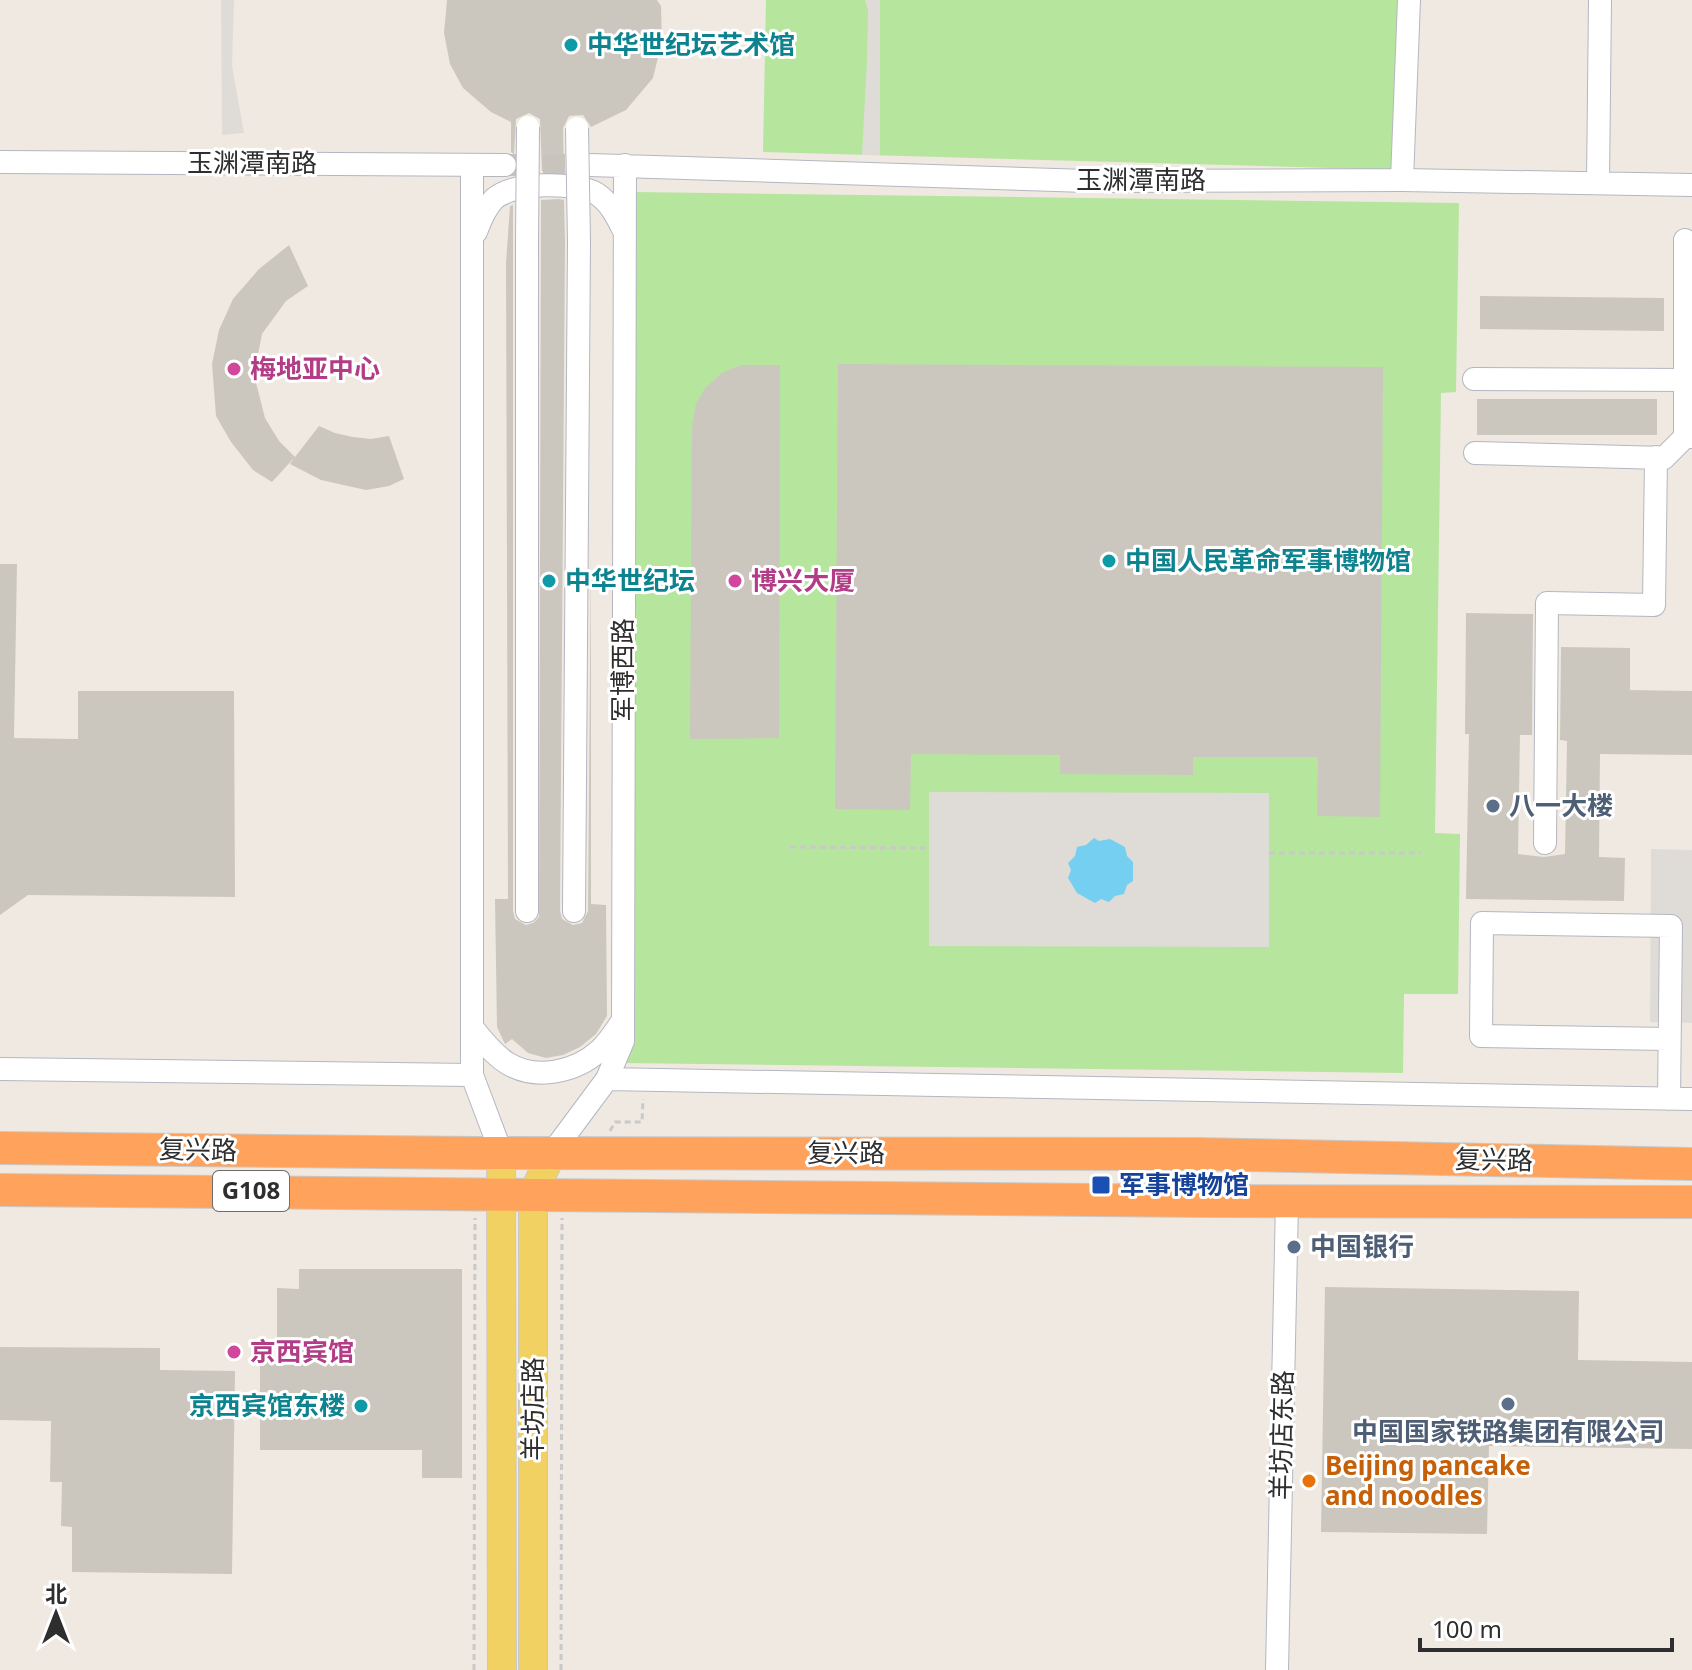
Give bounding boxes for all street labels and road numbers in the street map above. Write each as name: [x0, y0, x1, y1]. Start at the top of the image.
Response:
street label: 玉渊潭南路: [187, 144, 317, 180]
street label: 玉渊潭南路: [1076, 161, 1206, 197]
street label: 军博西路: [604, 618, 640, 722]
street label: 复兴路: [159, 1130, 237, 1168]
street label: 复兴路: [807, 1134, 885, 1170]
street label: 复兴路: [1455, 1140, 1533, 1178]
road number: G108: [213, 1171, 289, 1211]
street label: 羊坊店路: [514, 1357, 550, 1461]
street label: 羊坊店东路: [1262, 1370, 1300, 1500]

